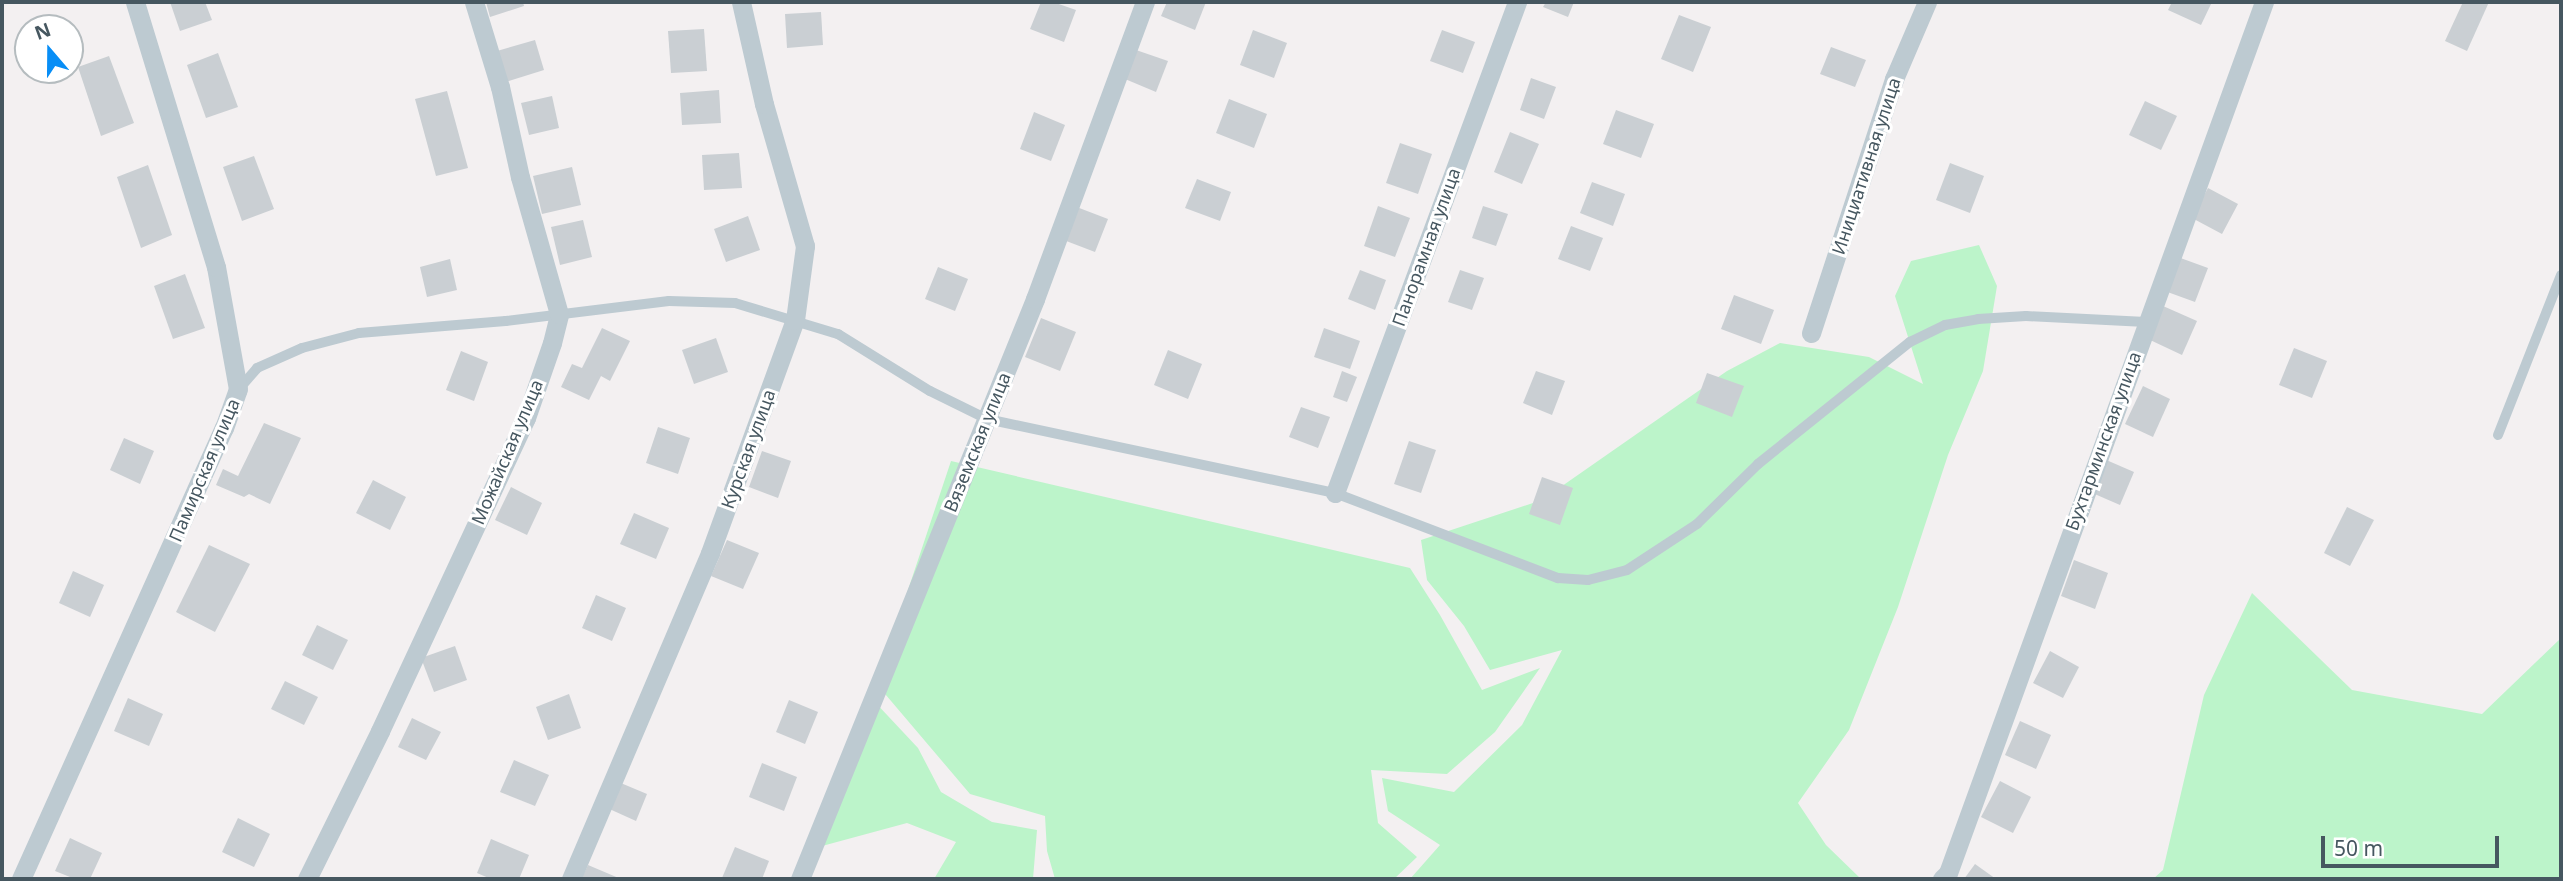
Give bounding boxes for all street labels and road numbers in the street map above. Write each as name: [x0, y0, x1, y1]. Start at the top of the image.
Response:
street label: Инициативная улица: [1827, 75, 1905, 257]
street label: Панорамная улица: [1387, 165, 1465, 329]
street label: Бухтарминская улица: [2061, 349, 2145, 533]
street label: Вяземская улица: [939, 369, 1015, 515]
street label: Можайская улица: [467, 376, 547, 528]
street label: Курская улица: [716, 386, 780, 512]
street label: Памирская улица: [164, 395, 244, 545]

